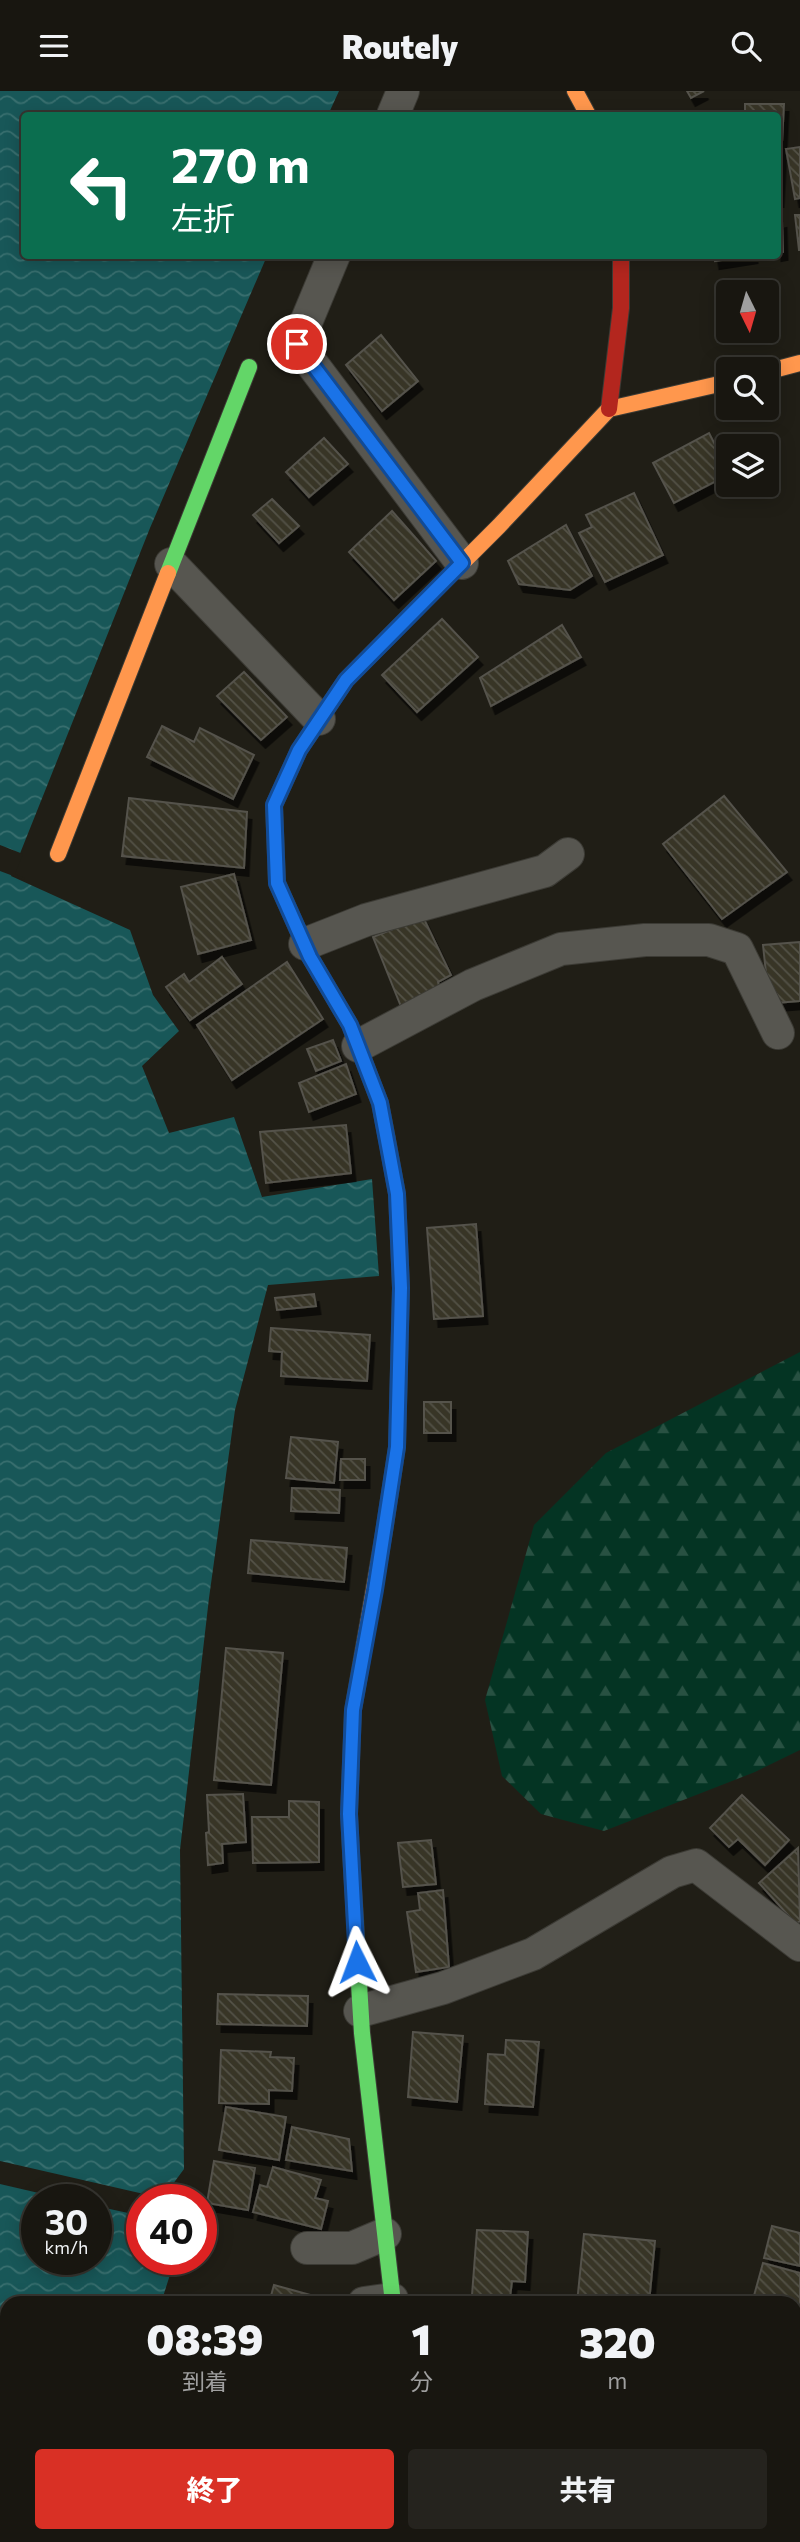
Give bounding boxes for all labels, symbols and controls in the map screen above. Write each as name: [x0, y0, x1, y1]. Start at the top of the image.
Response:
text: Routely: [342, 26, 458, 66]
icon: menu: [35, 27, 73, 65]
icon: search: [727, 27, 765, 65]
text: 270 m: [171, 133, 310, 193]
icon: left: [56, 140, 147, 231]
text: 左折: [171, 197, 235, 237]
north arrow: [716, 280, 779, 343]
map controls: [716, 280, 779, 497]
pin: [267, 314, 327, 374]
icon: arrive: [278, 325, 316, 363]
button: search: [716, 357, 779, 420]
button: layers: [716, 434, 779, 497]
position arrow: [320, 1925, 394, 1999]
speed limit sign: 40: [126, 2184, 217, 2275]
text: 30: [45, 2199, 88, 2242]
text: km/h: [45, 2236, 88, 2258]
text: 08:39: [146, 2312, 263, 2364]
text: 1: [411, 2312, 431, 2364]
text: 320: [579, 2315, 656, 2367]
text: m: [607, 2366, 627, 2394]
text: 到着: [182, 2367, 228, 2395]
text: 分: [410, 2367, 433, 2395]
button: 終了: [35, 2449, 394, 2529]
button: 共有: [408, 2449, 767, 2529]

